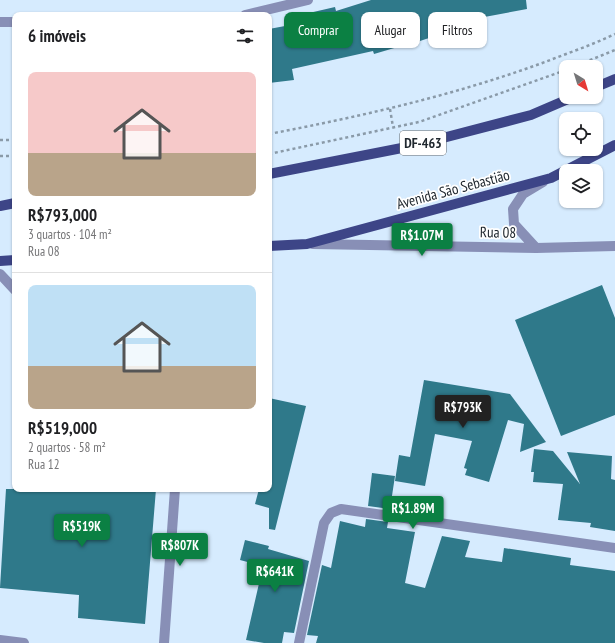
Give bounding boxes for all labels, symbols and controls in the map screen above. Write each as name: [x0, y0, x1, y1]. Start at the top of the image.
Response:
chip: Comprar: [284, 12, 353, 48]
chip: Alugar: [361, 12, 420, 48]
chip: Filtros: [428, 12, 487, 48]
text: 6 imóveis: [28, 25, 86, 47]
icon: filters: [234, 25, 256, 47]
north arrow: [559, 60, 603, 104]
map controls: [559, 60, 603, 208]
icon: home: [106, 98, 178, 170]
button: locate: [559, 112, 603, 156]
road number: DF-463: [400, 131, 446, 155]
button: layers: [559, 164, 603, 208]
street label: Avenida São Sebastião: [394, 165, 512, 213]
text: R$793,000: [28, 204, 97, 226]
street label: Rua 08: [480, 222, 516, 242]
pin: R$1.07M: [385, 223, 459, 257]
text: 3 quartos · 104 m²: [28, 226, 112, 243]
text: R$1.07M: [401, 227, 443, 244]
text: Rua 08: [28, 243, 60, 260]
icon: home: [106, 311, 178, 383]
pin: R$793K: [430, 395, 496, 429]
text: R$793K: [444, 399, 482, 416]
text: R$519,000: [28, 417, 97, 439]
text: 2 quartos · 58 m²: [28, 439, 106, 456]
text: Rua 12: [28, 456, 60, 473]
pin: R$1.89M: [376, 496, 450, 530]
text: R$1.89M: [392, 500, 434, 517]
pin: R$519K: [49, 514, 115, 548]
text: R$519K: [63, 518, 101, 535]
pin: R$807K: [147, 533, 213, 567]
text: R$807K: [161, 537, 199, 554]
pin: R$641K: [242, 559, 308, 593]
text: R$641K: [256, 563, 294, 580]

